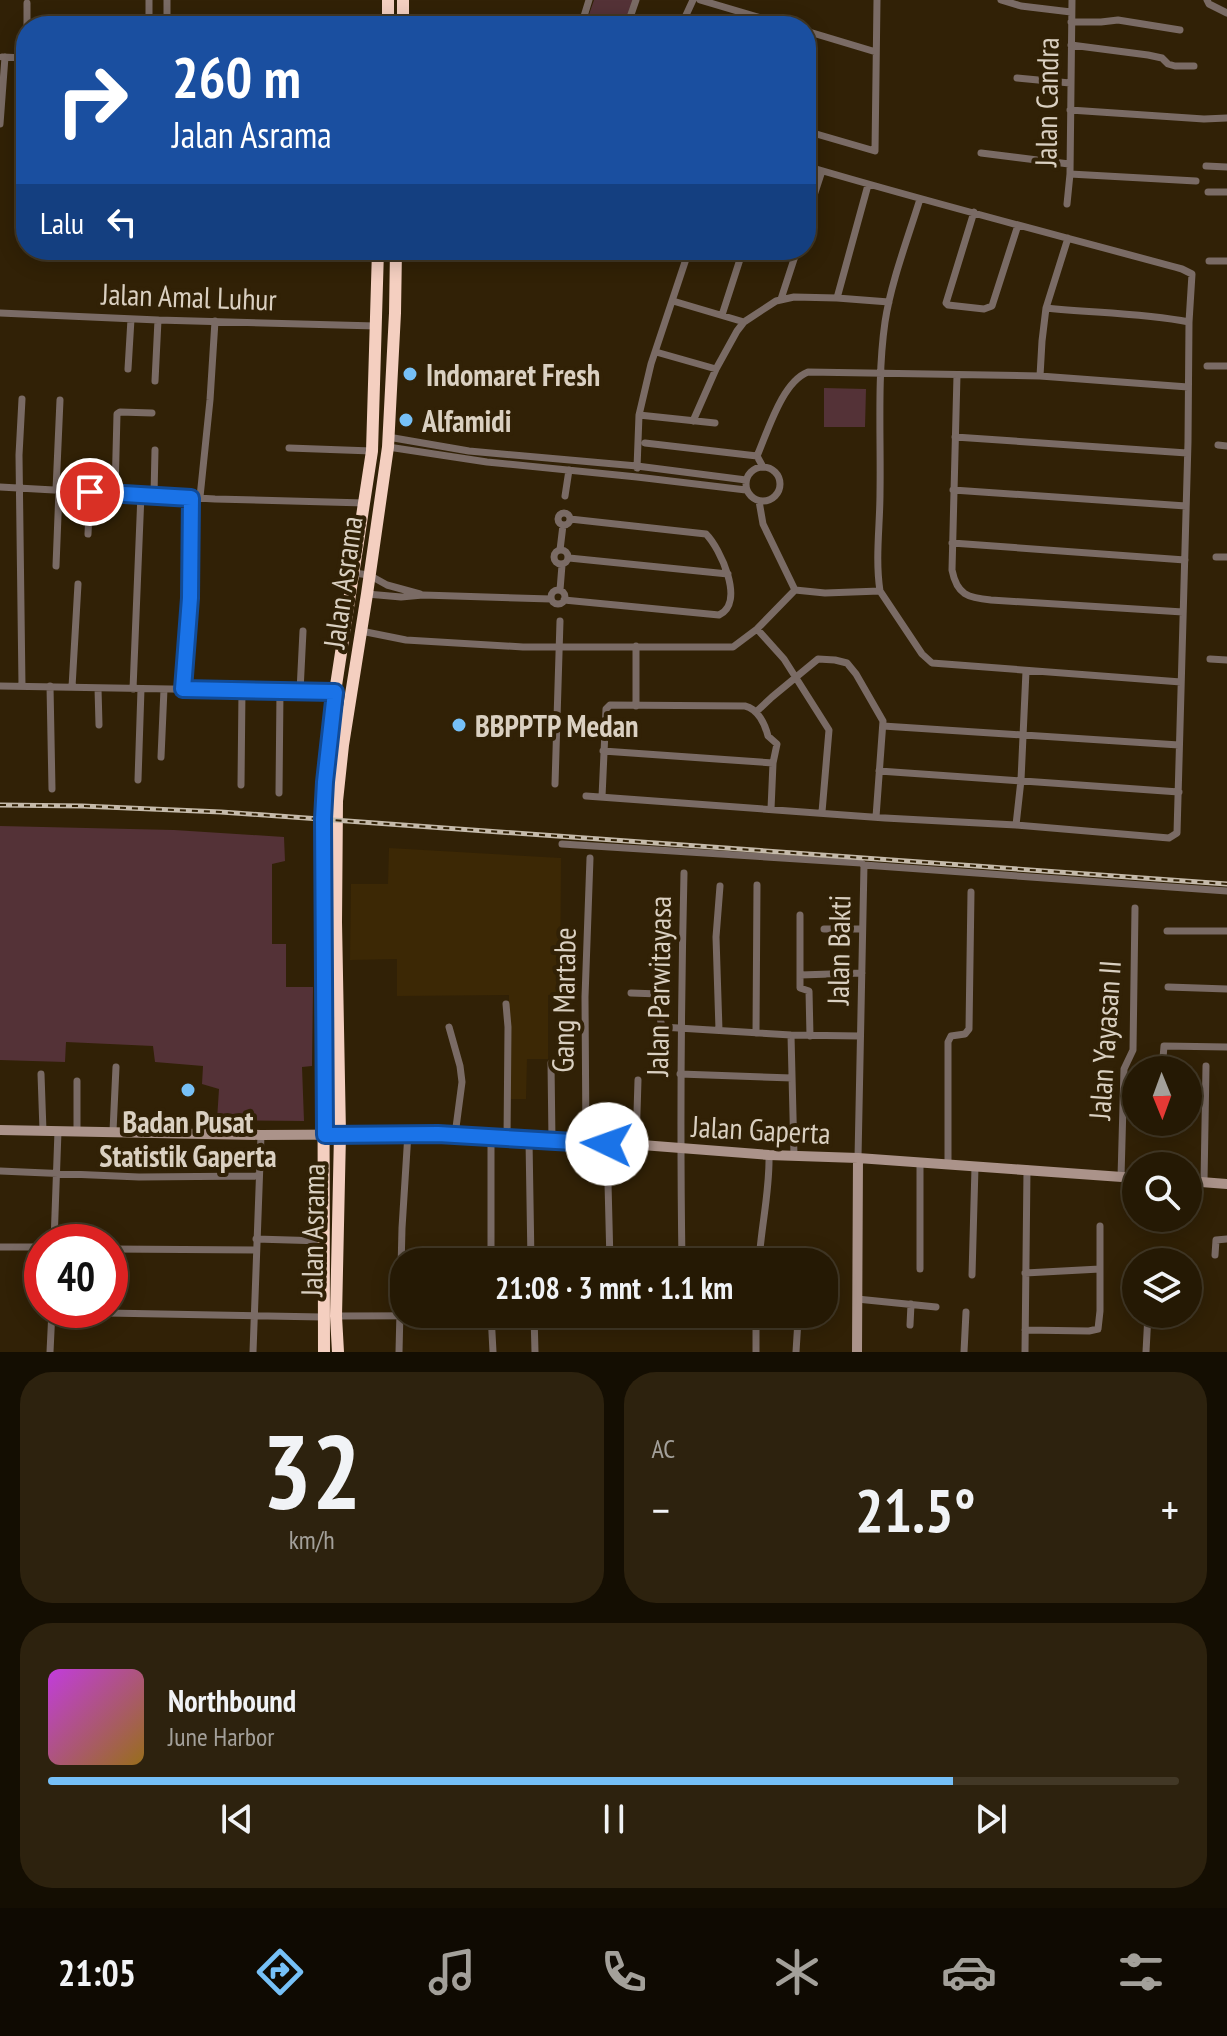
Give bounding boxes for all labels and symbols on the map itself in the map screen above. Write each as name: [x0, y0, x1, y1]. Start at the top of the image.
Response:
street label: Jalan Candra: [1025, 37, 1067, 168]
street label: Jalan Amal Luhur: [100, 273, 278, 319]
place label: Indomaret Fresh: [426, 355, 600, 394]
marker: Indomaret Fresh: [401, 365, 419, 383]
place label: Alfamidi: [421, 401, 511, 440]
marker: Alfamidi: [397, 411, 415, 429]
pin: [56, 458, 124, 526]
street label: Jalan Asrama: [313, 513, 371, 652]
place label: BBPPTP Medan: [475, 706, 639, 745]
marker: BBPPTP Medan: [450, 716, 468, 734]
street label: Jalan Parwitayasa: [637, 895, 679, 1078]
street label: Jalan Bakti: [818, 895, 858, 1006]
street label: Gang Martabe: [542, 927, 584, 1073]
street label: Jalan Yayasan II: [1079, 959, 1129, 1122]
north arrow: [1122, 1056, 1202, 1136]
marker: Badan Pusat Statistik Gaperta: [179, 1081, 197, 1099]
place label: Badan Pusat Statistik Gaperta: [99, 1102, 277, 1175]
position arrow: [565, 1102, 649, 1186]
street label: Jalan Gaperta: [690, 1106, 831, 1152]
street label: Jalan Asrama: [291, 1163, 333, 1298]
speed limit sign: 40: [24, 1224, 128, 1328]

